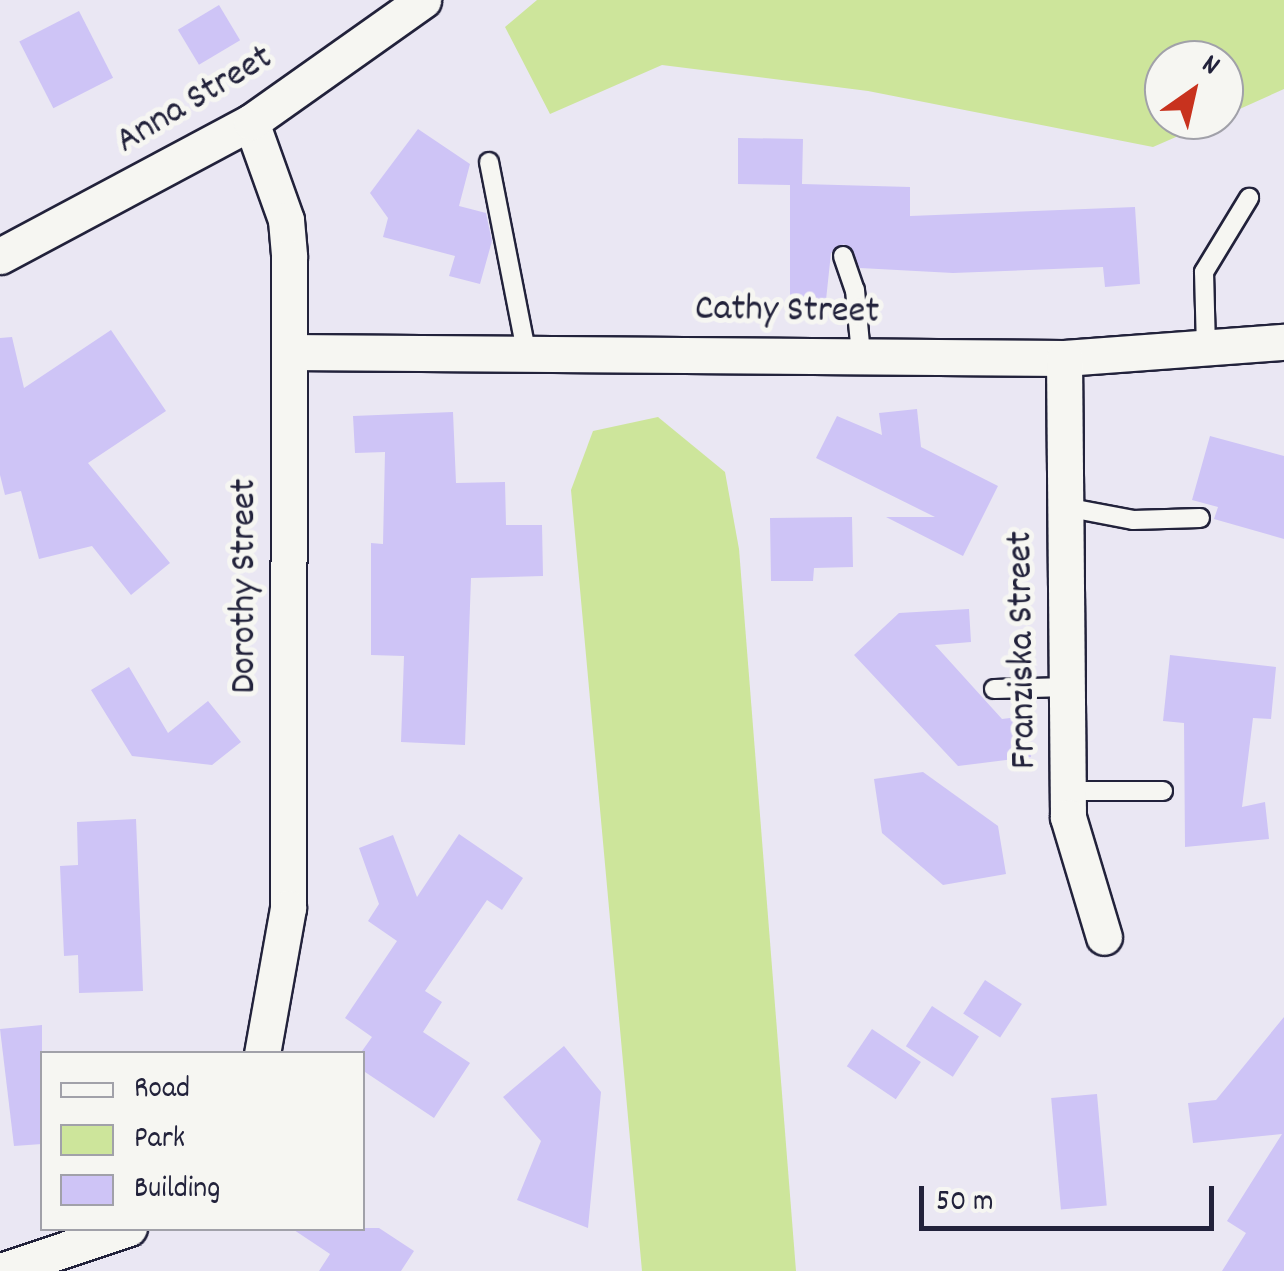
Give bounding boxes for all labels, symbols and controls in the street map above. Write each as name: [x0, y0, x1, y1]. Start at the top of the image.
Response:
street label: Anna Street: [108, 36, 282, 166]
north arrow: [1144, 40, 1244, 140]
text: N: [1193, 46, 1227, 87]
street label: Cathy Street: [694, 288, 880, 336]
street label: Dorothy Street: [223, 478, 269, 694]
street label: Franziska Street: [999, 530, 1049, 770]
legend: [40, 1051, 365, 1231]
text: Road: [134, 1069, 190, 1112]
text: Park: [134, 1119, 185, 1162]
scale bar: [924, 1166, 1219, 1228]
text: Building: [134, 1169, 220, 1212]
text: 50 m: [936, 1182, 994, 1225]

